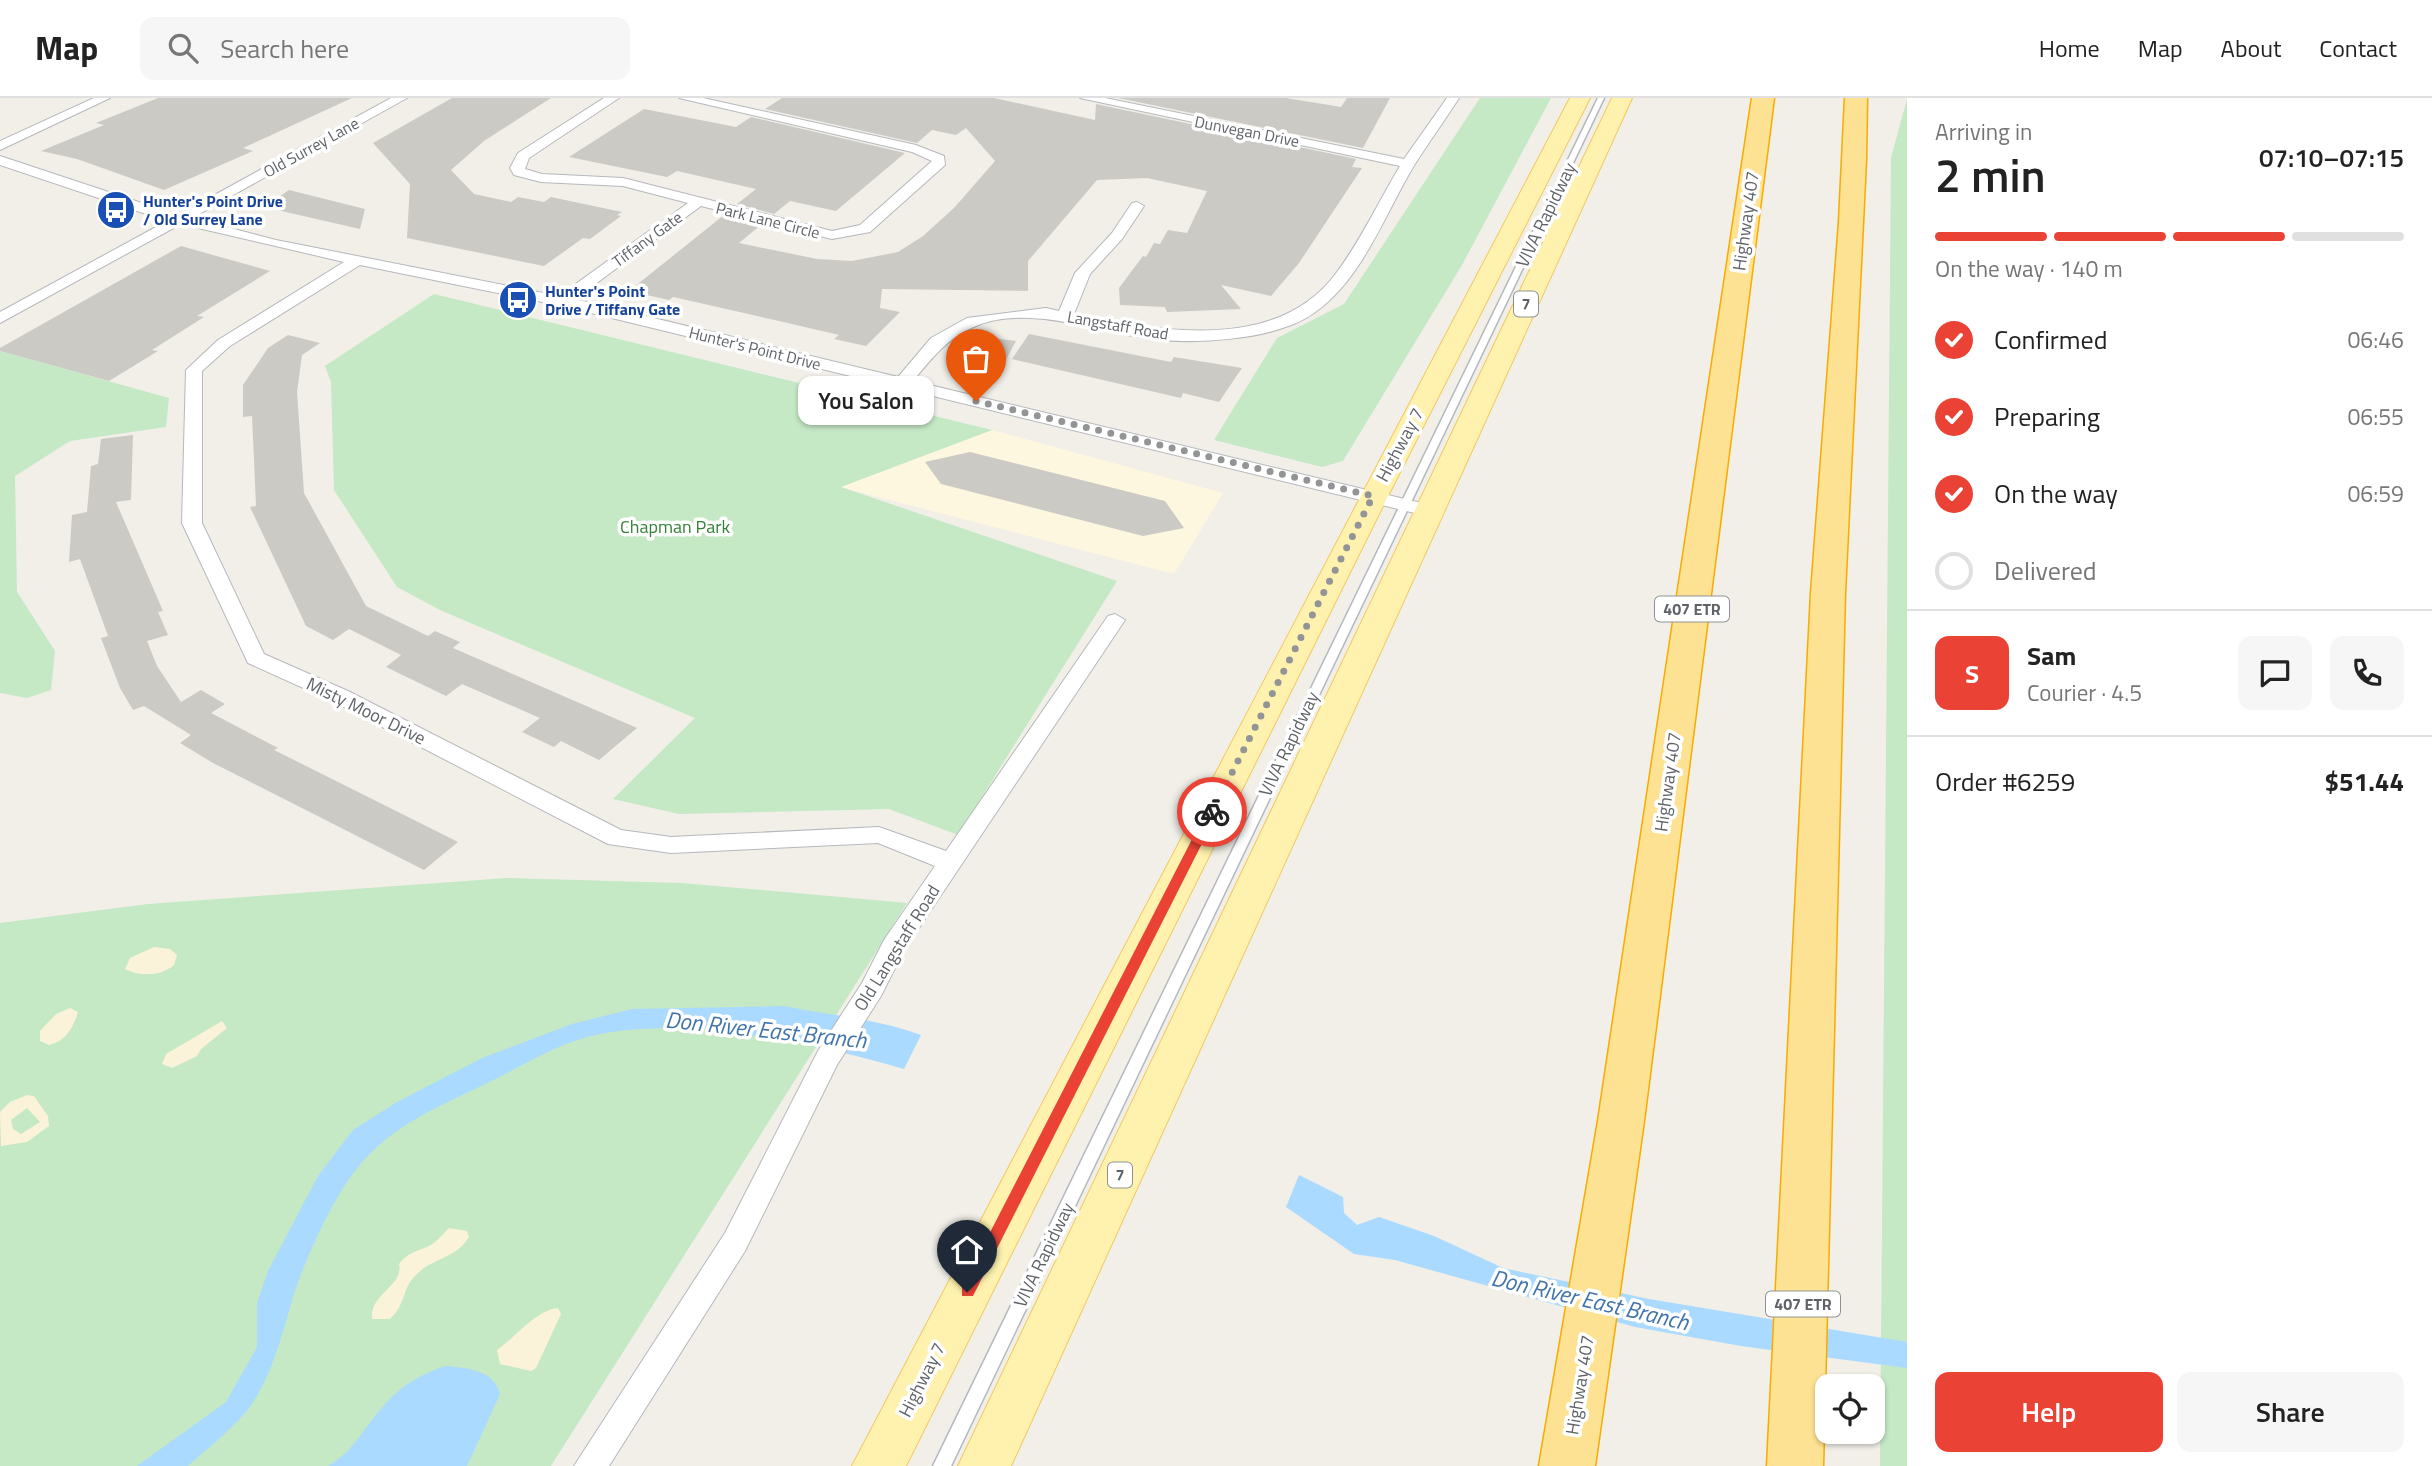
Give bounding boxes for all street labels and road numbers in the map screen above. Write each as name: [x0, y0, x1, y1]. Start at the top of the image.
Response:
street label: Dunvegan Drive: [1193, 109, 1301, 153]
street label: Old Surrey Lane: [259, 111, 363, 183]
street label: VIVA Rapidway: [1508, 157, 1583, 272]
street label: Highway 407: [1725, 169, 1766, 273]
street label: Park Lane Circle: [713, 195, 823, 245]
street label: Tiffany Gate: [607, 205, 687, 273]
road number: 7: [1514, 292, 1538, 316]
street label: Langstaff Road: [1066, 304, 1170, 346]
street label: Hunter's Point Drive: [686, 320, 824, 376]
street label: Highway 7: [1369, 403, 1430, 487]
road number: 407 ETR: [1655, 596, 1729, 622]
street label: Misty Moor Drive: [302, 670, 431, 751]
street label: VIVA Rapidway: [1251, 686, 1326, 801]
street label: Highway 407: [1647, 730, 1688, 834]
street label: Old Langstaff Road: [847, 879, 946, 1016]
road number: 7: [1108, 1162, 1132, 1188]
street label: VIVA Rapidway: [1006, 1197, 1081, 1312]
road number: 407 ETR: [1766, 1292, 1840, 1316]
street label: Highway 407: [1558, 1333, 1601, 1437]
street label: Highway 7: [891, 1338, 952, 1422]

